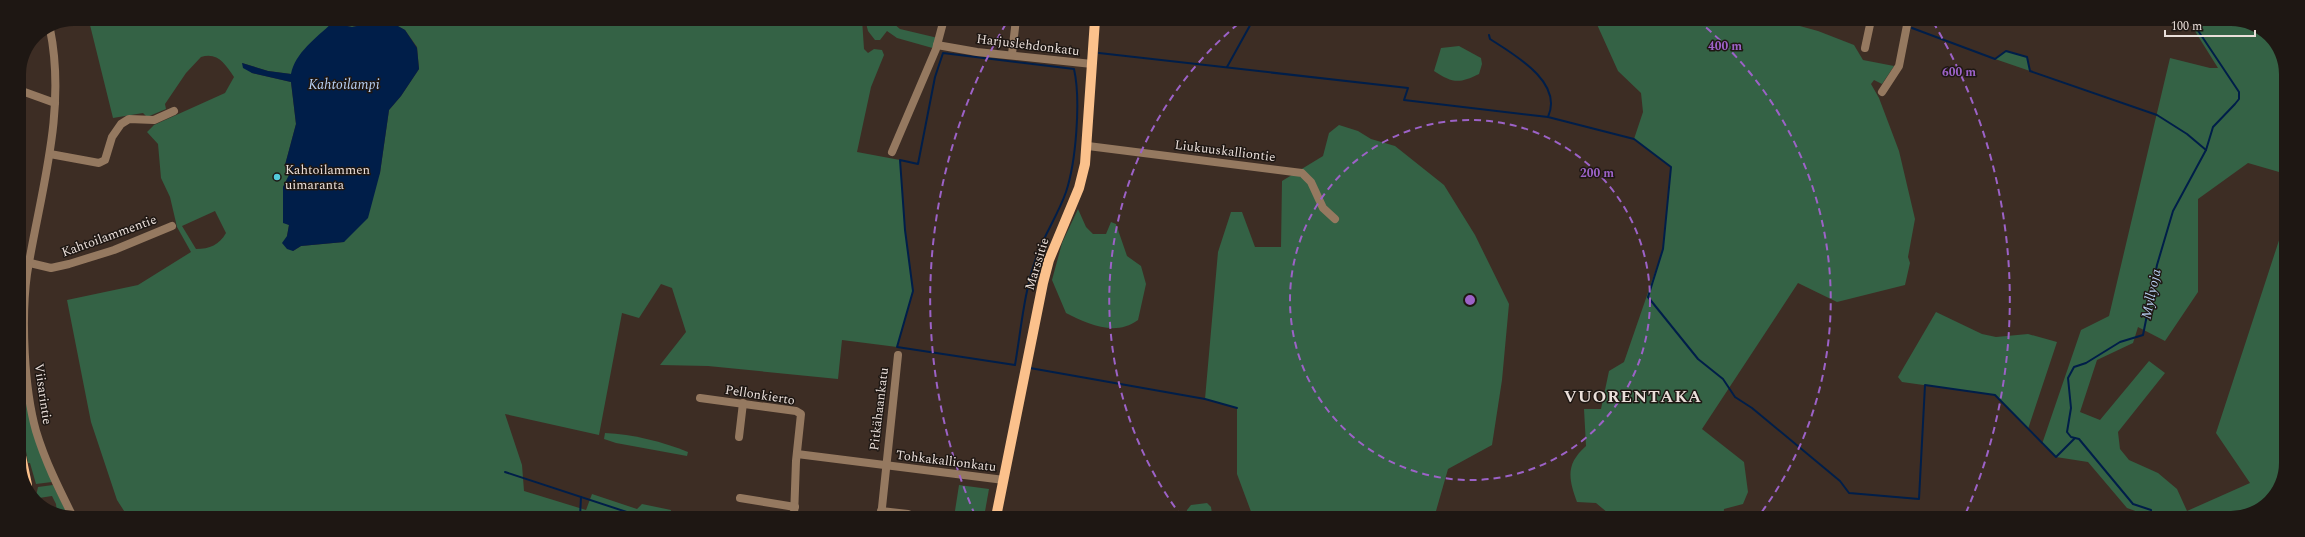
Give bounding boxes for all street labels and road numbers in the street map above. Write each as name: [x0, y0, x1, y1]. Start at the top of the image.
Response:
street label: Harjuslehdonkatu: [975, 29, 1081, 61]
street label: Liukuuskalliontie: [1173, 135, 1277, 167]
street label: Kahtoilammentie: [59, 210, 159, 262]
street label: Marssitie: [1020, 235, 1054, 293]
street label: Viisarintie: [29, 362, 57, 426]
street label: Pitkähaankatu: [864, 366, 894, 452]
street label: Pellonkierto: [724, 380, 796, 410]
street label: Tohkakallionkatu: [895, 445, 997, 477]

